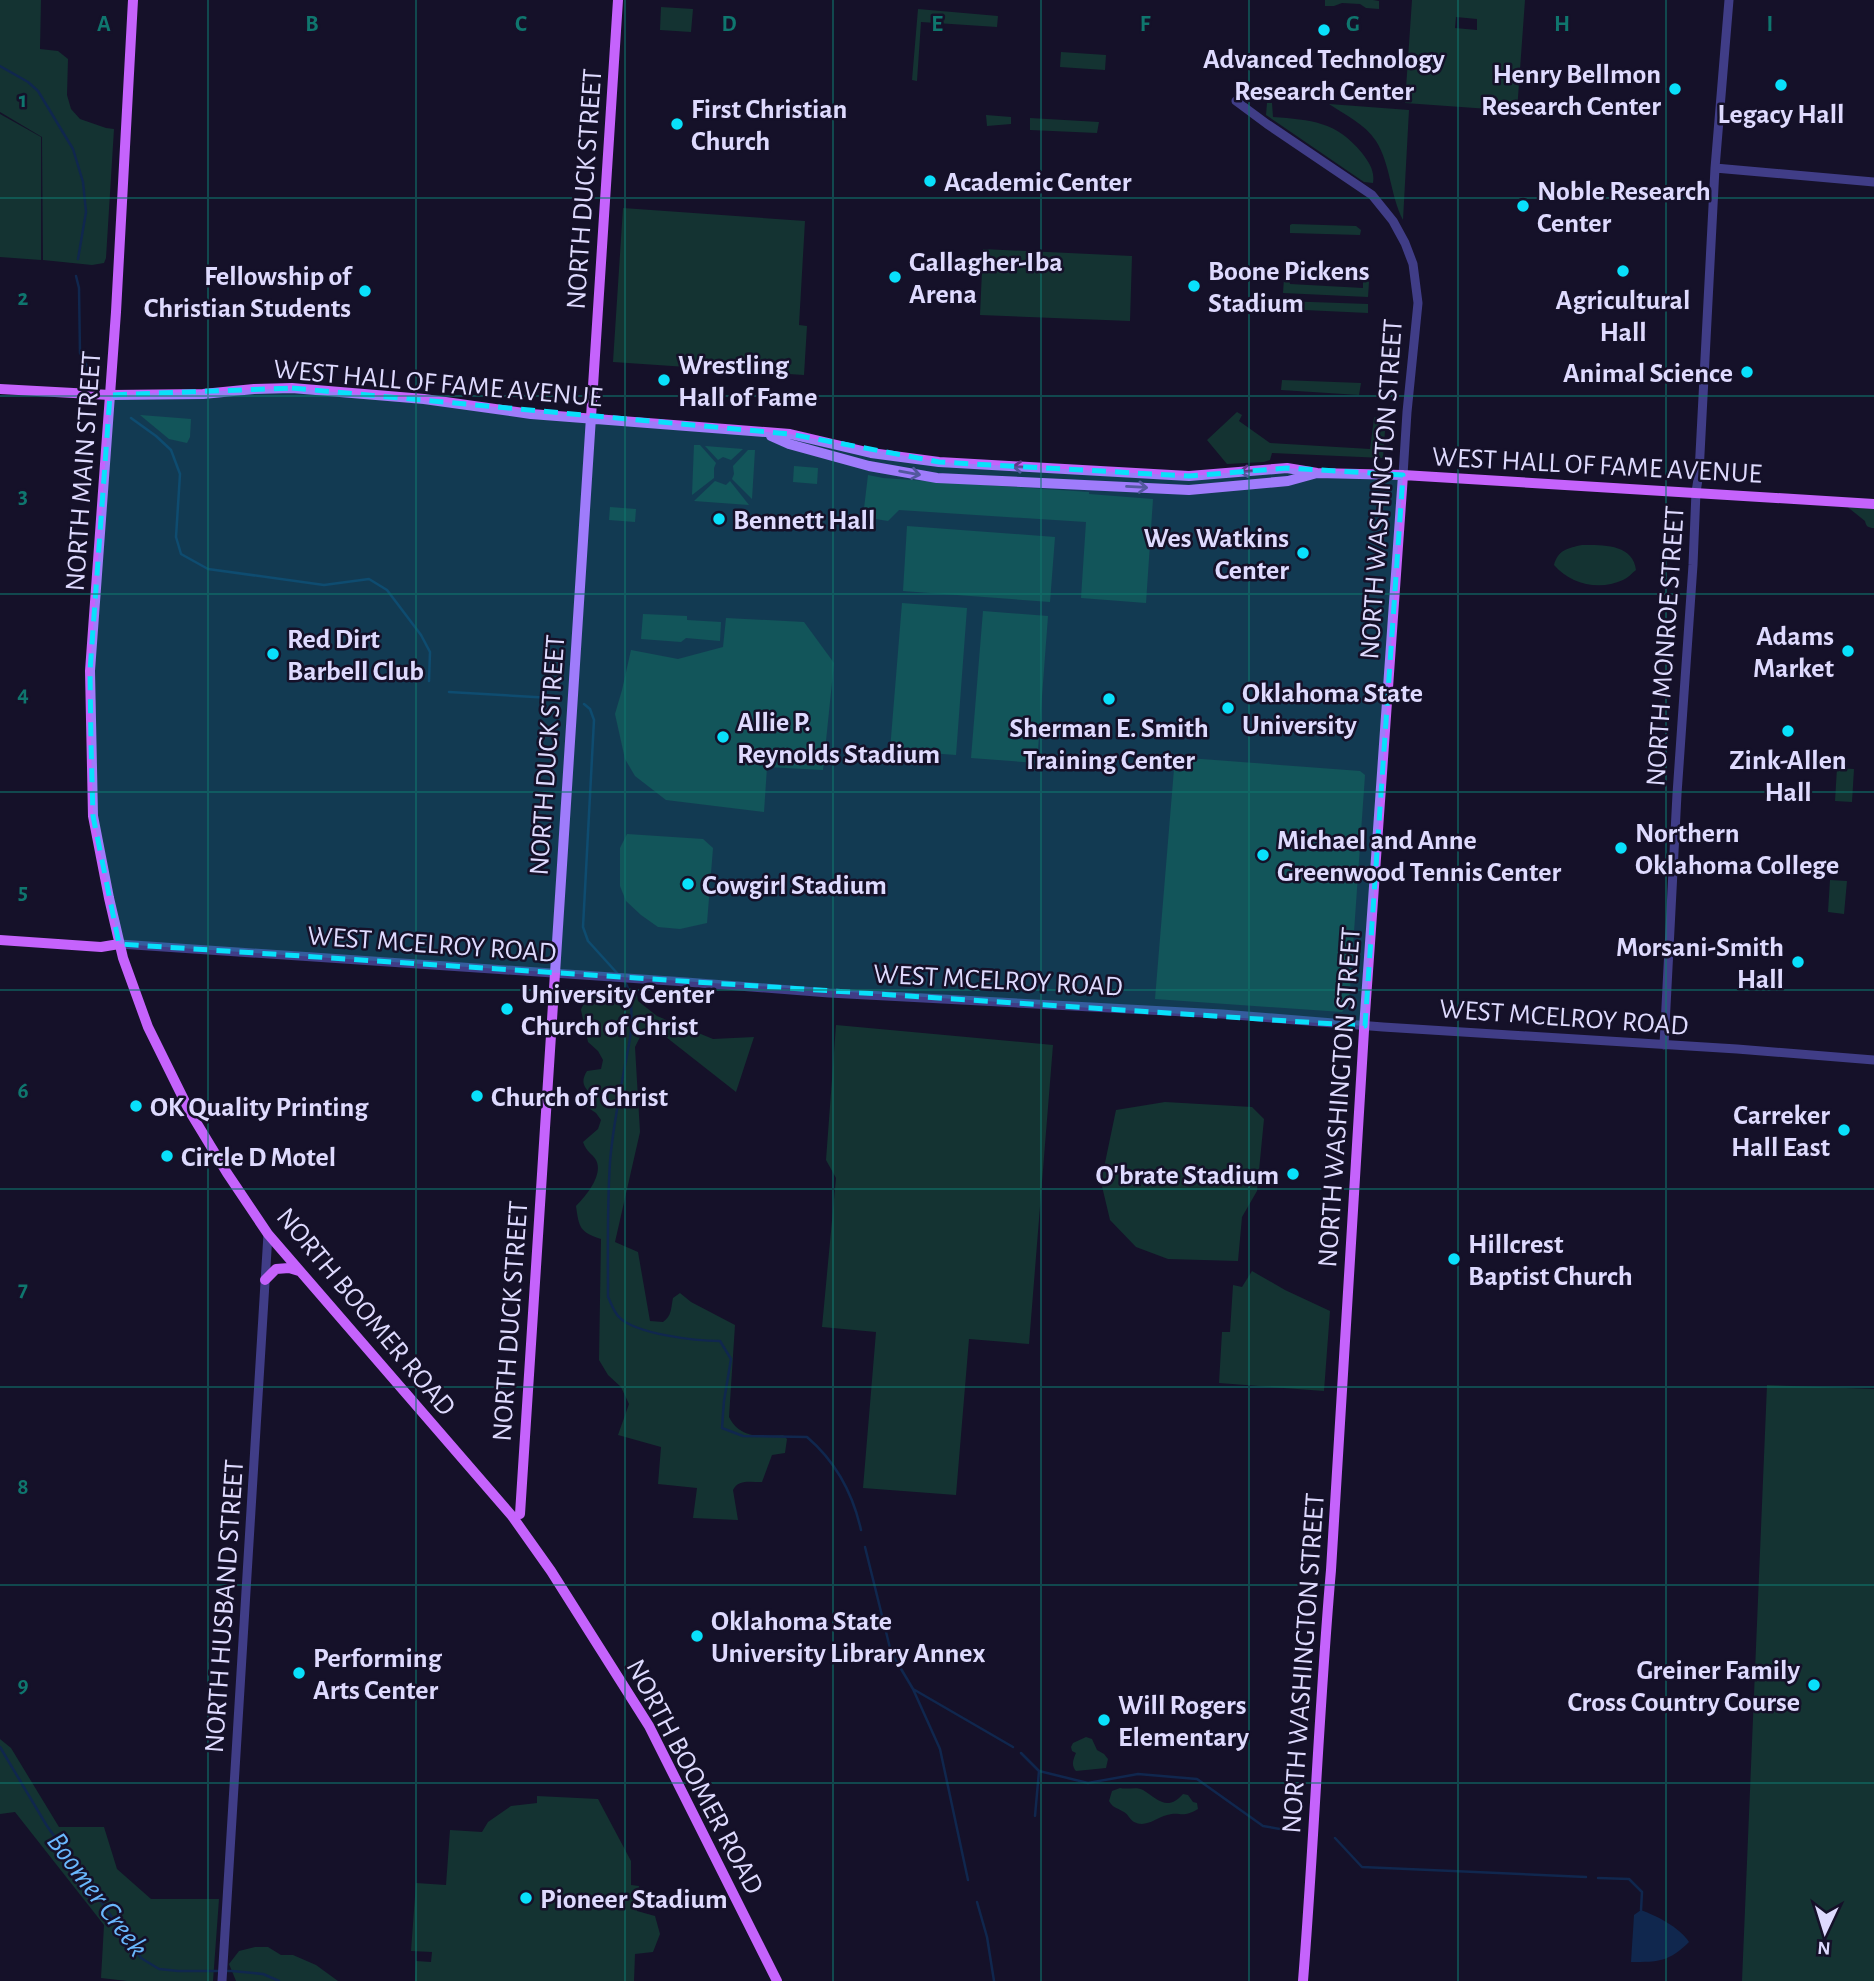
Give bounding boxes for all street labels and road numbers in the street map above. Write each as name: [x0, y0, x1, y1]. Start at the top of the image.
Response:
street label: NORTH DUCK STREET: [563, 68, 607, 310]
street label: NORTH WASHINGTON STREET: [1356, 318, 1408, 660]
street label: NORTH MAIN STREET: [62, 350, 106, 592]
street label: WEST HALL OF FAME AVENUE: [272, 356, 604, 412]
street label: WEST HALL OF FAME AVENUE: [1431, 443, 1763, 489]
street label: NORTH MONROE STREET: [1642, 505, 1690, 787]
street label: NORTH DUCK STREET: [526, 634, 570, 876]
street label: WEST MCELROY ROAD: [306, 922, 557, 968]
street label: NORTH WASHINGTON STREET: [1314, 926, 1366, 1268]
street label: WEST MCELROY ROAD: [872, 960, 1123, 1002]
street label: WEST MCELROY ROAD: [1438, 995, 1689, 1041]
street label: NORTH DUCK STREET: [489, 1200, 533, 1442]
street label: NORTH BOOMER ROAD: [271, 1203, 460, 1422]
street label: NORTH HUSBAND STREET: [201, 1458, 249, 1754]
street label: NORTH WASHINGTON STREET: [1278, 1492, 1330, 1834]
street label: NORTH BOOMER ROAD: [620, 1655, 768, 1899]

